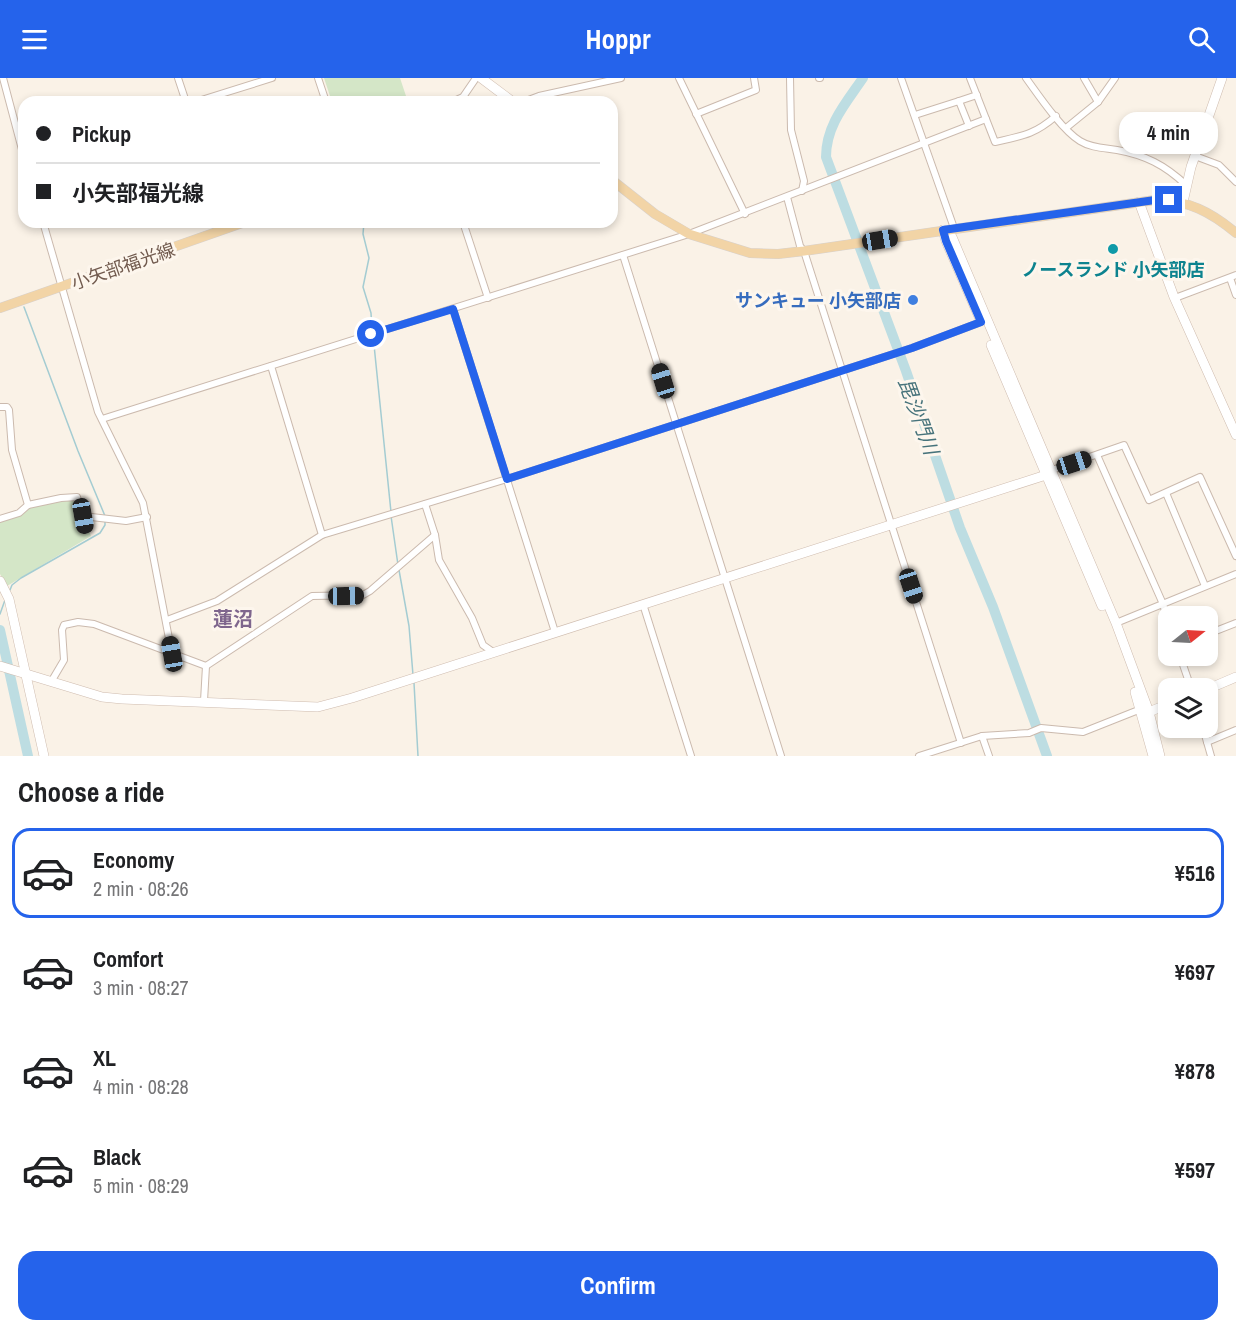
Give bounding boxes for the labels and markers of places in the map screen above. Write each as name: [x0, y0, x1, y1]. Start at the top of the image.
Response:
marker: ノースランド 小矢部店: [1106, 242, 1120, 256]
place label: ノースランド 小矢部店: [1021, 257, 1205, 282]
place label: サンキュー 小矢部店: [735, 288, 901, 313]
marker: サンキュー 小矢部店: [906, 293, 920, 307]

